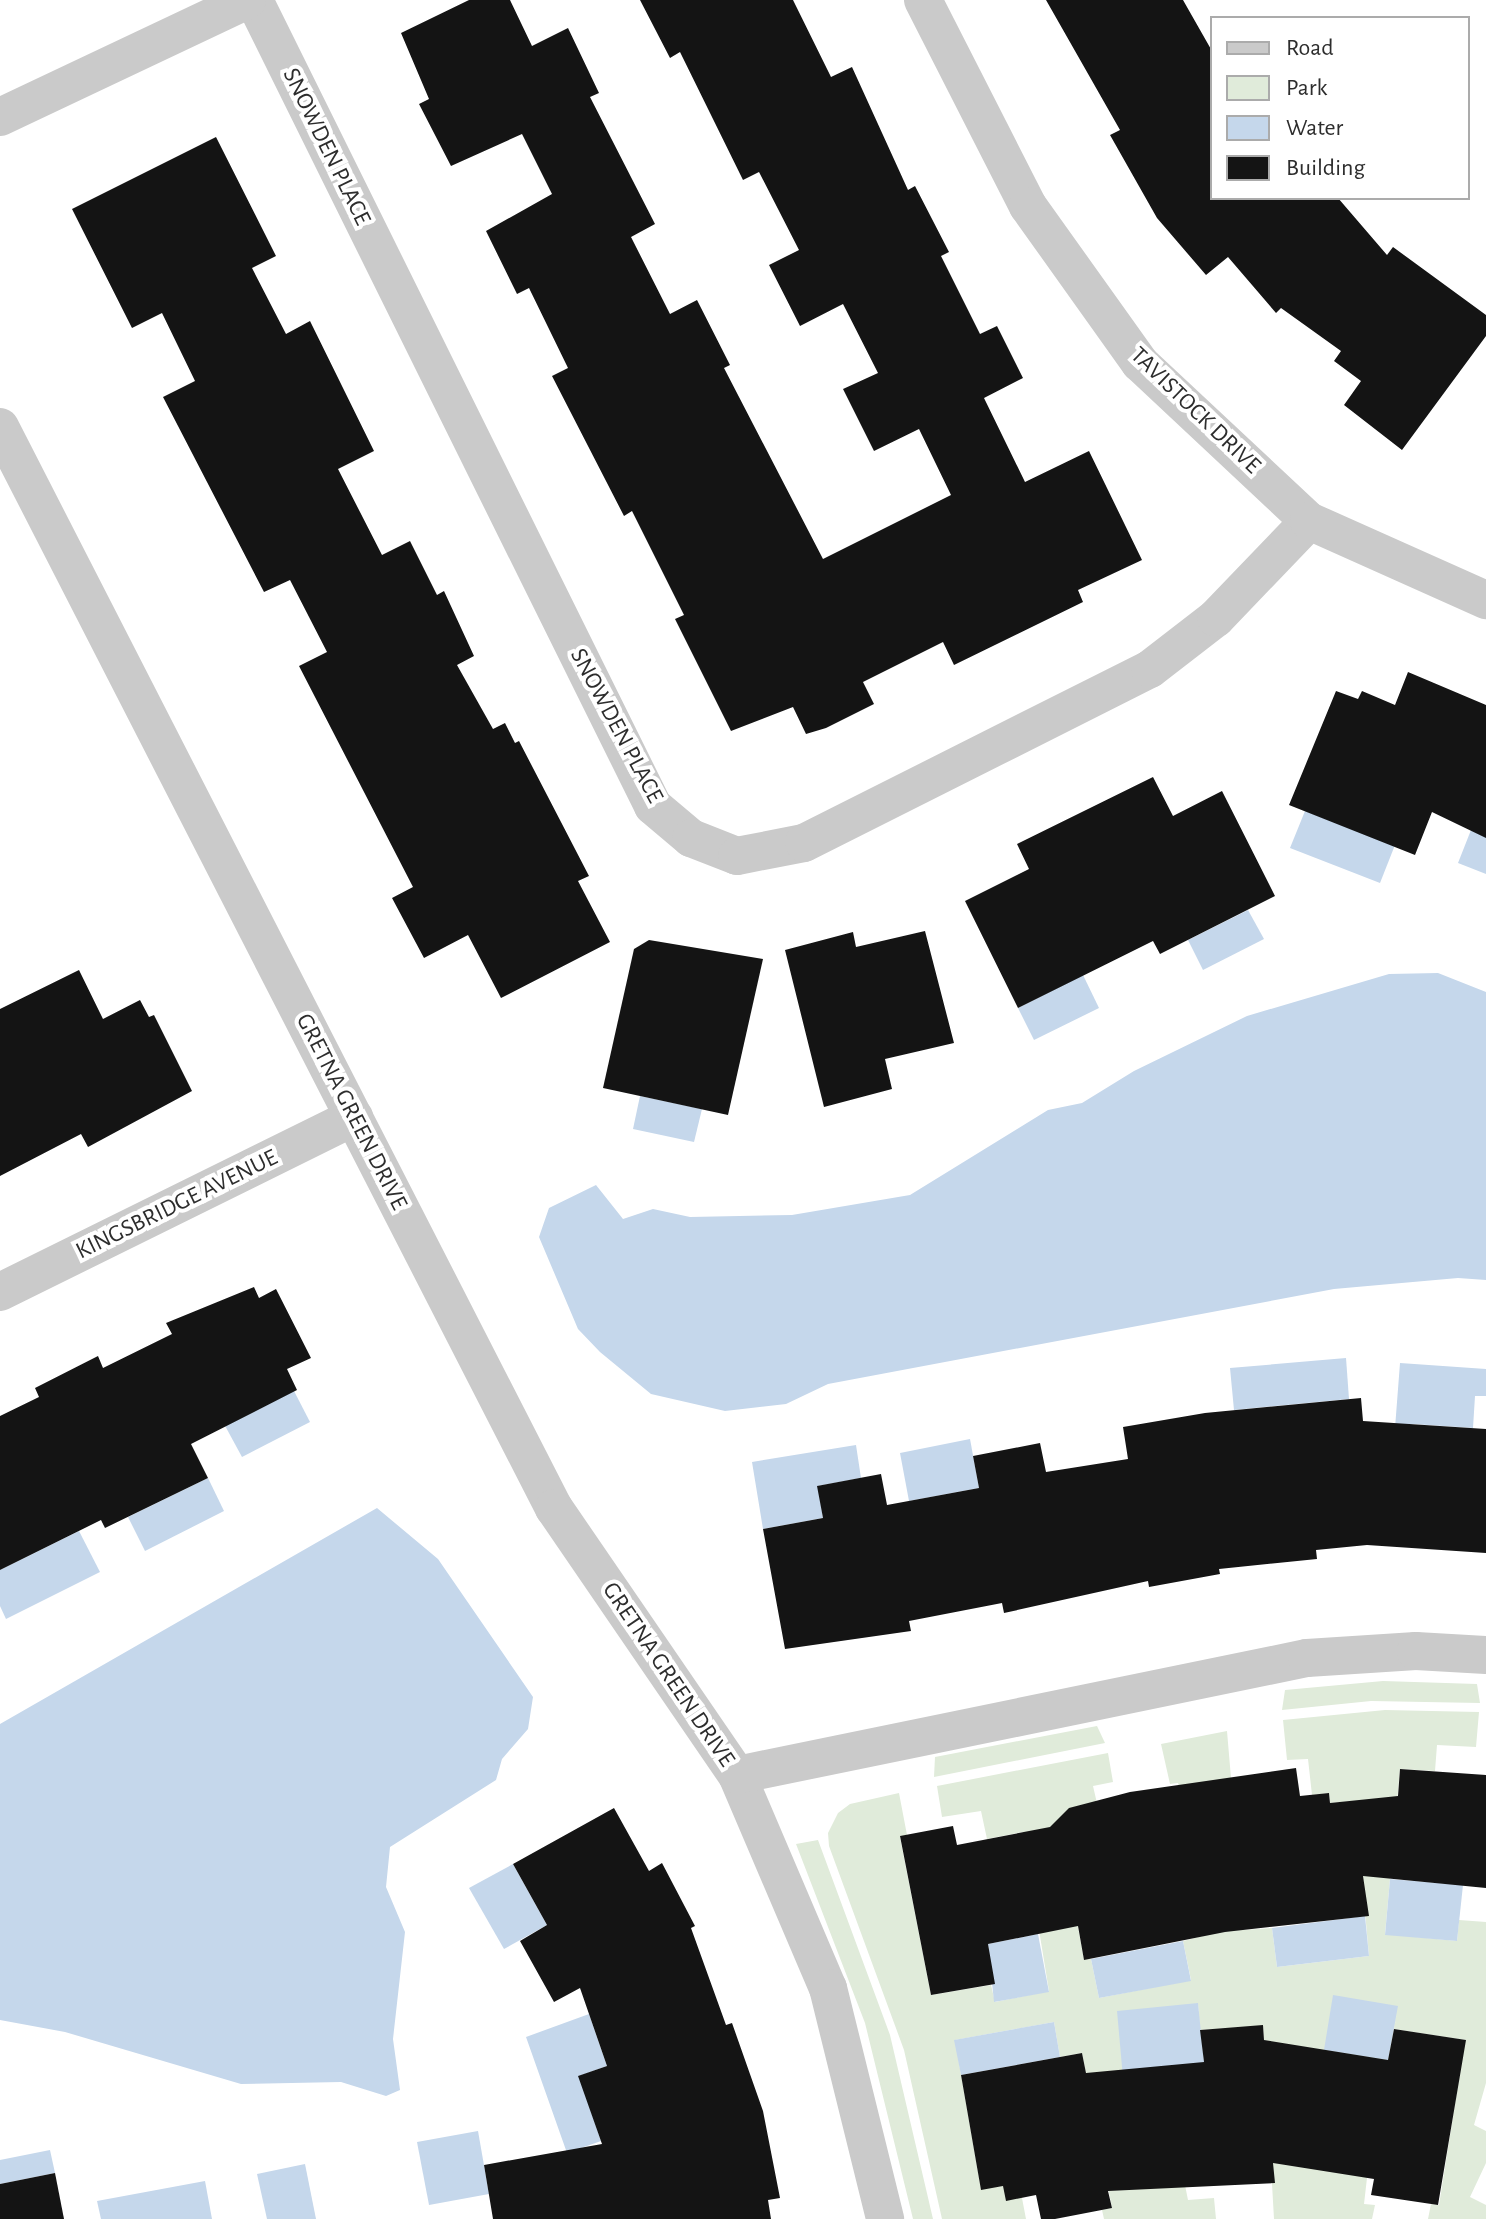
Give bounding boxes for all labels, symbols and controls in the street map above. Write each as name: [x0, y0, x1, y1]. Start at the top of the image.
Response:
legend: [1210, 16, 1470, 200]
text: Road: [1286, 36, 1334, 60]
street label: SNOWDEN PLACE: [276, 64, 376, 230]
text: Park: [1286, 76, 1327, 100]
text: Water: [1286, 116, 1343, 140]
text: Building: [1286, 156, 1365, 180]
street label: TAVISTOCK DRIVE: [1124, 342, 1266, 480]
street label: SNOWDEN PLACE: [563, 644, 669, 808]
street label: GRETNA GREEN DRIVE: [289, 1009, 413, 1215]
street label: KINGSBRIDGE AVENUE: [71, 1144, 283, 1266]
street label: GRETNA GREEN DRIVE: [596, 1577, 740, 1773]

